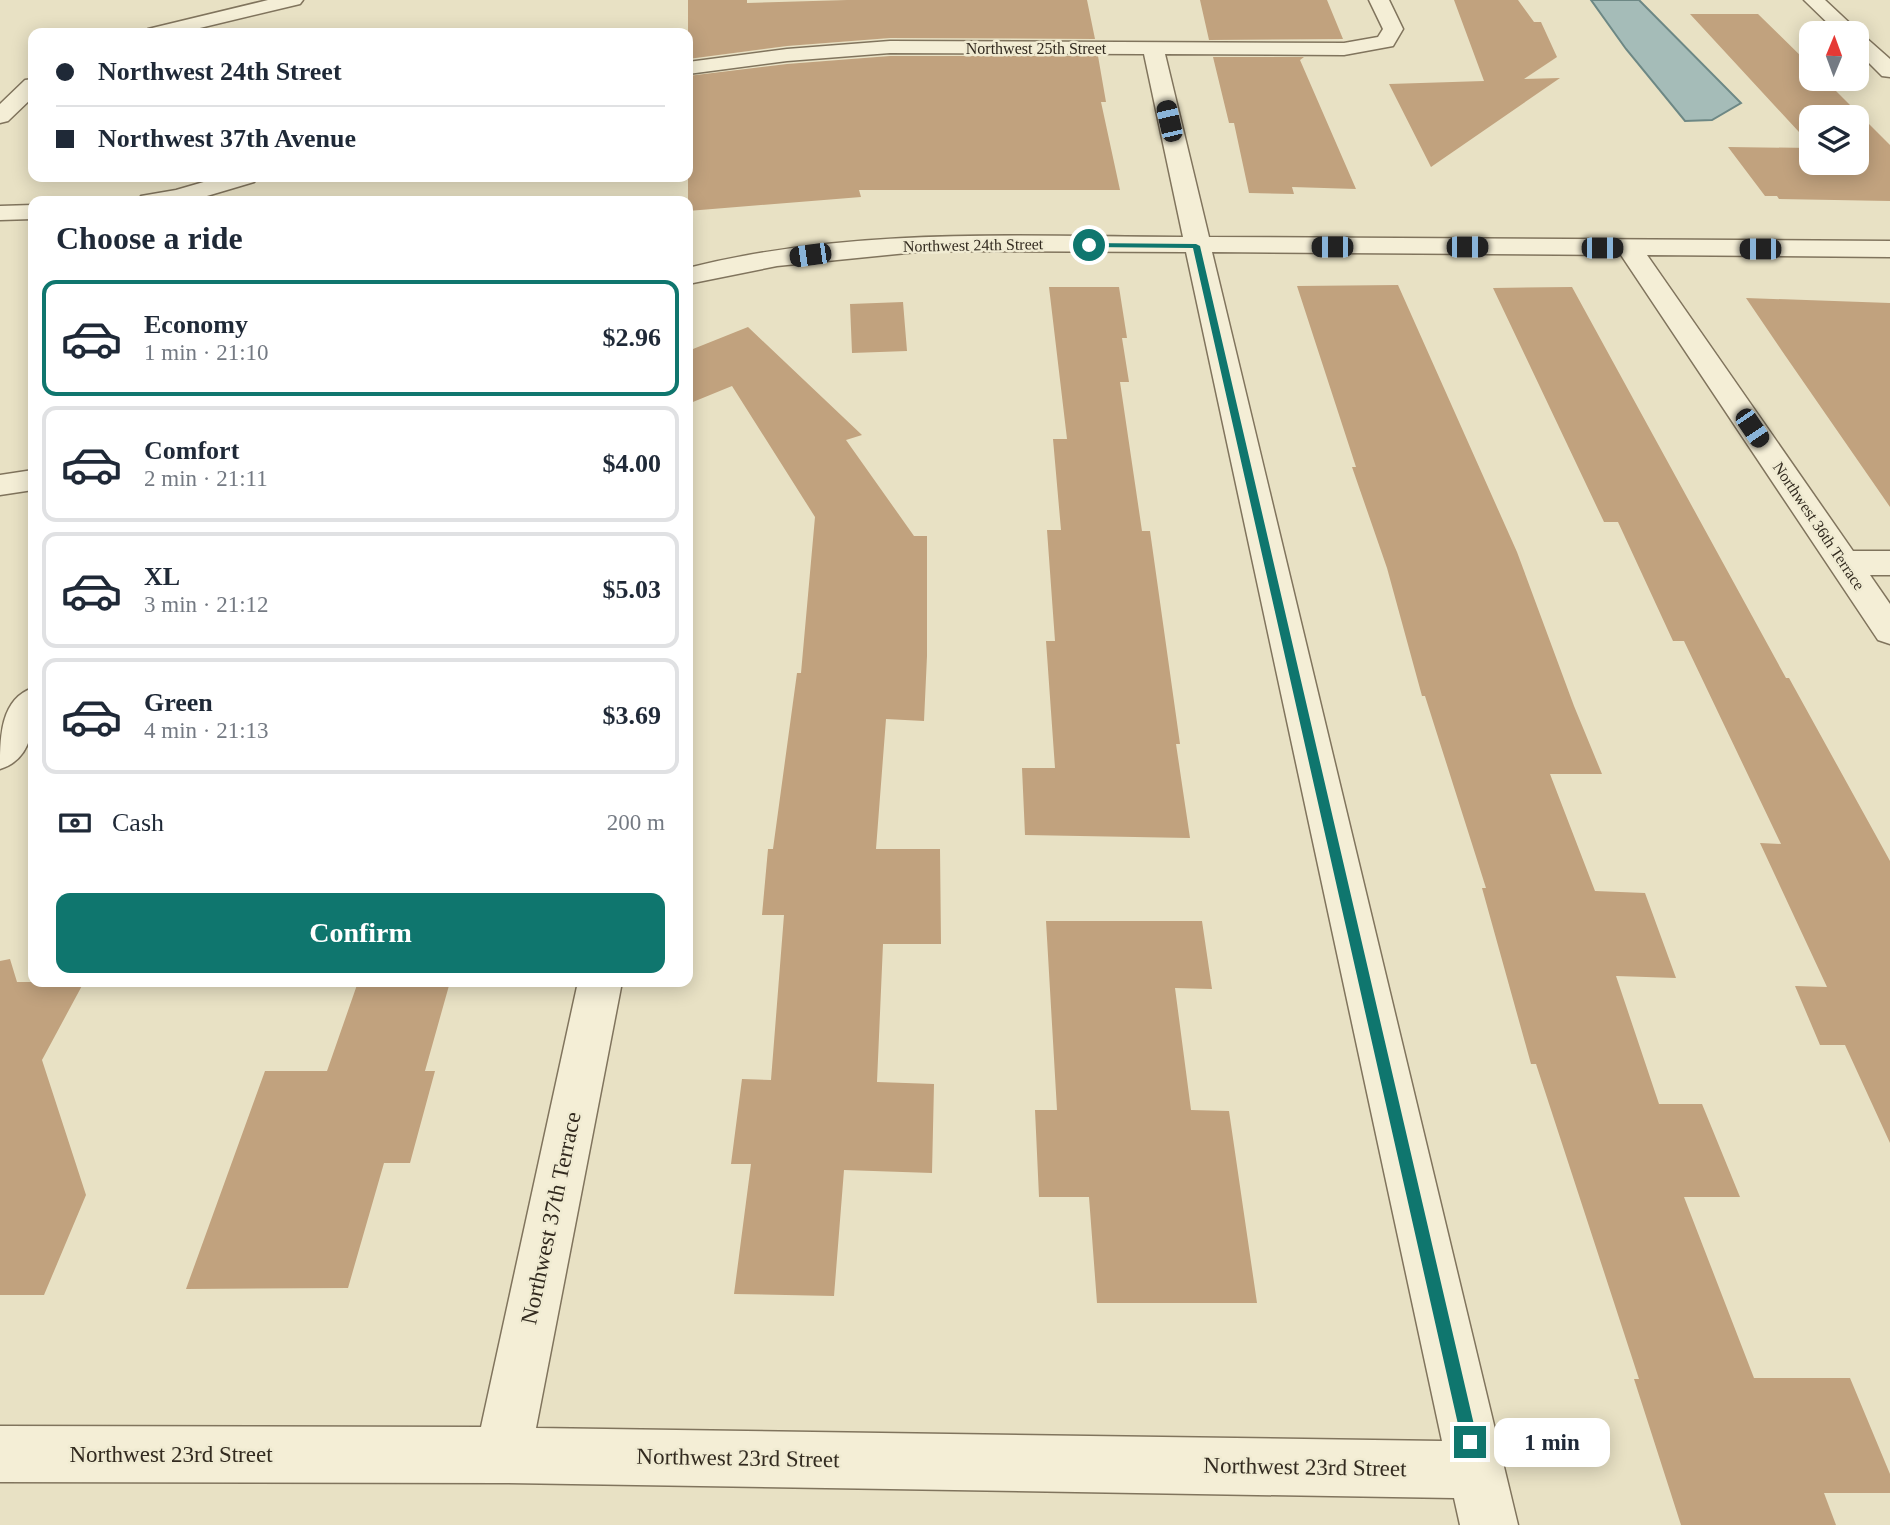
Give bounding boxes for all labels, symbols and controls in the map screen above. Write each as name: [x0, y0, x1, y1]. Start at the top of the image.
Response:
north arrow: [1799, 21, 1869, 91]
map controls: [1799, 21, 1869, 175]
street label: Northwest 25th Street: [966, 40, 1107, 57]
text: Northwest 24th Street: [98, 57, 342, 86]
car: [1155, 98, 1184, 144]
button: layers: [1799, 105, 1869, 175]
text: Northwest 37th Avenue: [98, 124, 356, 153]
text: Choose a ride: [56, 220, 243, 256]
route start: [1073, 229, 1105, 261]
street label: Northwest 24th Street: [903, 235, 1044, 255]
car: [1312, 237, 1354, 258]
car: [1447, 237, 1489, 258]
car: [1582, 238, 1624, 259]
car: [1740, 239, 1782, 260]
car: [788, 242, 833, 268]
icon: car: [60, 307, 123, 370]
text: Economy: [144, 310, 248, 339]
text: $2.96: [603, 323, 661, 352]
text: 1 min · 21:10: [144, 340, 269, 365]
car: [1732, 405, 1773, 451]
icon: car: [60, 433, 123, 496]
text: Comfort: [144, 436, 239, 465]
text: $4.00: [603, 449, 661, 478]
street label: Northwest 36th Terrace: [1770, 459, 1868, 593]
text: 2 min · 21:11: [144, 466, 268, 491]
icon: car: [60, 559, 123, 622]
text: XL: [144, 562, 180, 591]
text: $5.03: [603, 575, 661, 604]
text: 3 min · 21:12: [144, 592, 269, 617]
icon: car: [60, 685, 123, 748]
text: Green: [144, 688, 213, 717]
text: $3.69: [603, 701, 661, 730]
text: 4 min · 21:13: [144, 718, 269, 743]
icon: cash: [56, 804, 94, 842]
text: Cash: [112, 808, 164, 837]
text: 200 m: [607, 810, 665, 835]
button: Confirm: [56, 893, 665, 973]
street label: Northwest 37th Terrace: [516, 1110, 586, 1326]
callout: 1 min: [1494, 1418, 1610, 1466]
route end: [1454, 1426, 1486, 1458]
text: 1 min: [1524, 1430, 1580, 1455]
street label: Northwest 23rd Street: [69, 1442, 273, 1467]
street label: Northwest 23rd Street: [636, 1444, 840, 1472]
street label: Northwest 23rd Street: [1203, 1453, 1407, 1481]

